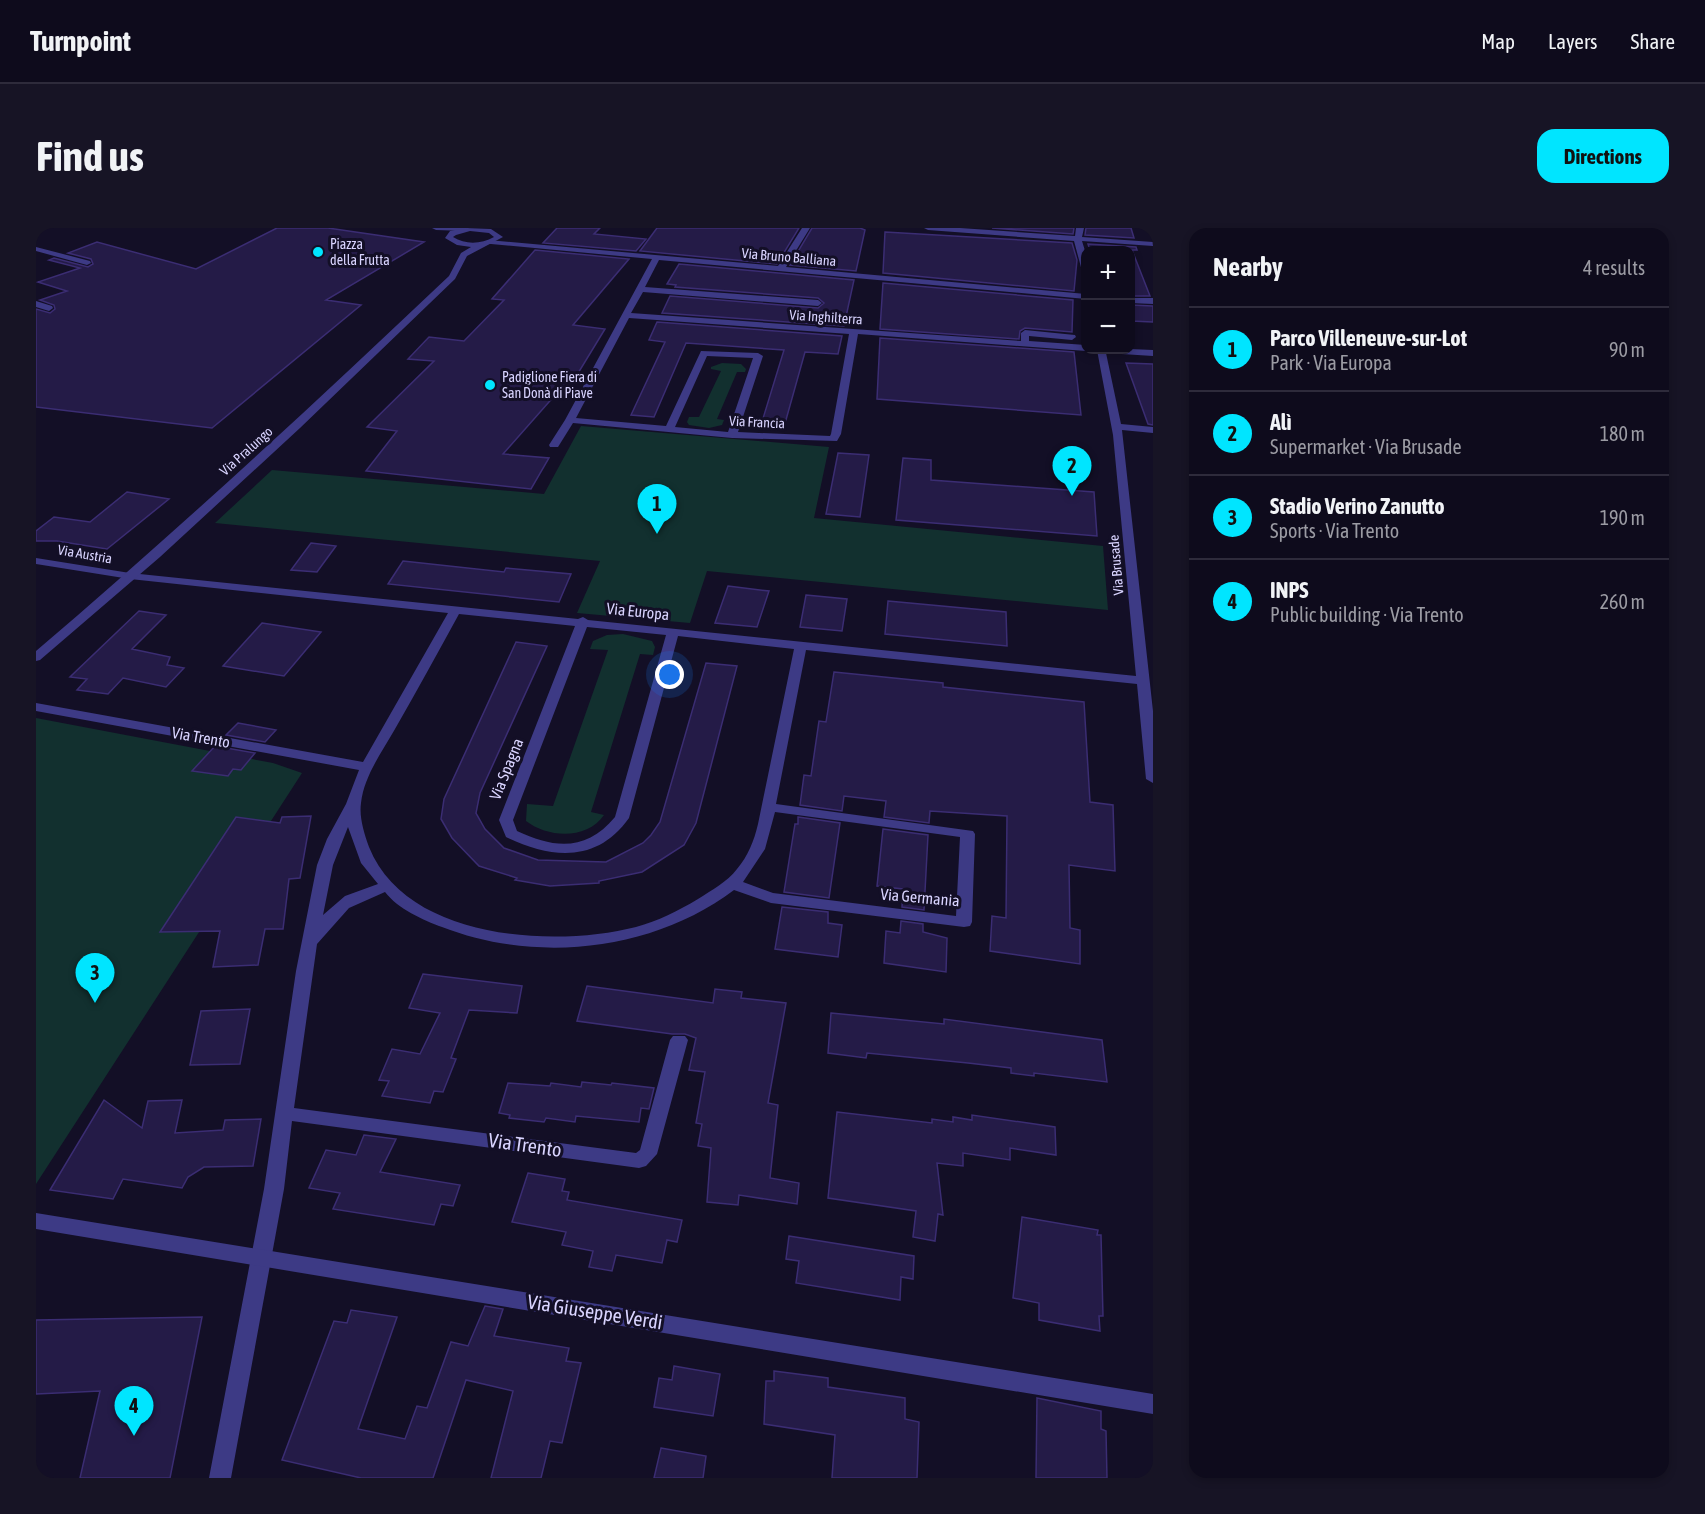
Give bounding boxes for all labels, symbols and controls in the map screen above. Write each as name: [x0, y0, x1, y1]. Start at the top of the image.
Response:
text: Turnpoint: [30, 25, 131, 57]
text: Map: [1481, 29, 1515, 53]
text: Layers: [1548, 29, 1598, 53]
text: Share: [1631, 29, 1675, 53]
button: Directions: [1537, 129, 1669, 183]
text: Find us: [36, 132, 144, 180]
place label: Piazza della Frutta: [330, 236, 390, 268]
marker: Piazza della Frutta: [311, 245, 325, 259]
street label: Via Bruno Balliana: [741, 245, 837, 269]
map controls: [1081, 246, 1135, 354]
button: +: [1081, 246, 1135, 300]
text: Nearby: [1213, 252, 1283, 282]
text: 4 results: [1583, 256, 1645, 279]
button: −: [1081, 300, 1135, 354]
street label: Via Inghilterra: [789, 306, 863, 328]
text: Parco Villeneuve-sur-Lot: [1270, 325, 1467, 351]
text: 1: [1228, 338, 1237, 361]
text: 90 m: [1609, 338, 1645, 361]
text: Park · Via Europa: [1270, 351, 1392, 374]
place label: Padiglione Fiera di San Donà di Piave: [502, 369, 597, 401]
marker: Padiglione Fiera di San Donà di Piave: [483, 378, 497, 392]
text: Alì: [1270, 409, 1292, 435]
street label: Via Francia: [729, 413, 785, 431]
text: 2: [1228, 422, 1237, 445]
text: 180 m: [1600, 422, 1645, 445]
street label: Via Pralungo: [216, 423, 276, 479]
text: Supermarket · Via Brusade: [1270, 435, 1462, 458]
pin: 2: [1052, 446, 1092, 496]
pin: 1: [638, 484, 676, 534]
text: Stadio Verino Zanutto: [1270, 493, 1445, 519]
text: 3: [1228, 506, 1237, 529]
text: 190 m: [1600, 506, 1645, 529]
text: Sports · Via Trento: [1270, 519, 1399, 542]
street label: Via Brusade: [1105, 534, 1127, 596]
street label: Via Austria: [57, 541, 113, 567]
text: INPS: [1270, 577, 1309, 603]
text: 4: [1228, 590, 1237, 613]
text: 260 m: [1600, 590, 1645, 613]
street label: Via Europa: [606, 599, 670, 624]
text: Public building · Via Trento: [1270, 603, 1464, 626]
your location: [655, 660, 684, 689]
street label: Via Trento: [170, 723, 232, 751]
street label: Via Spagna: [485, 736, 527, 803]
street label: Via Germania: [880, 885, 960, 909]
pin: 3: [76, 954, 114, 1003]
street label: Via Trento: [487, 1128, 563, 1161]
street label: Via Giuseppe Verdi: [526, 1289, 664, 1334]
pin: 4: [114, 1386, 154, 1436]

